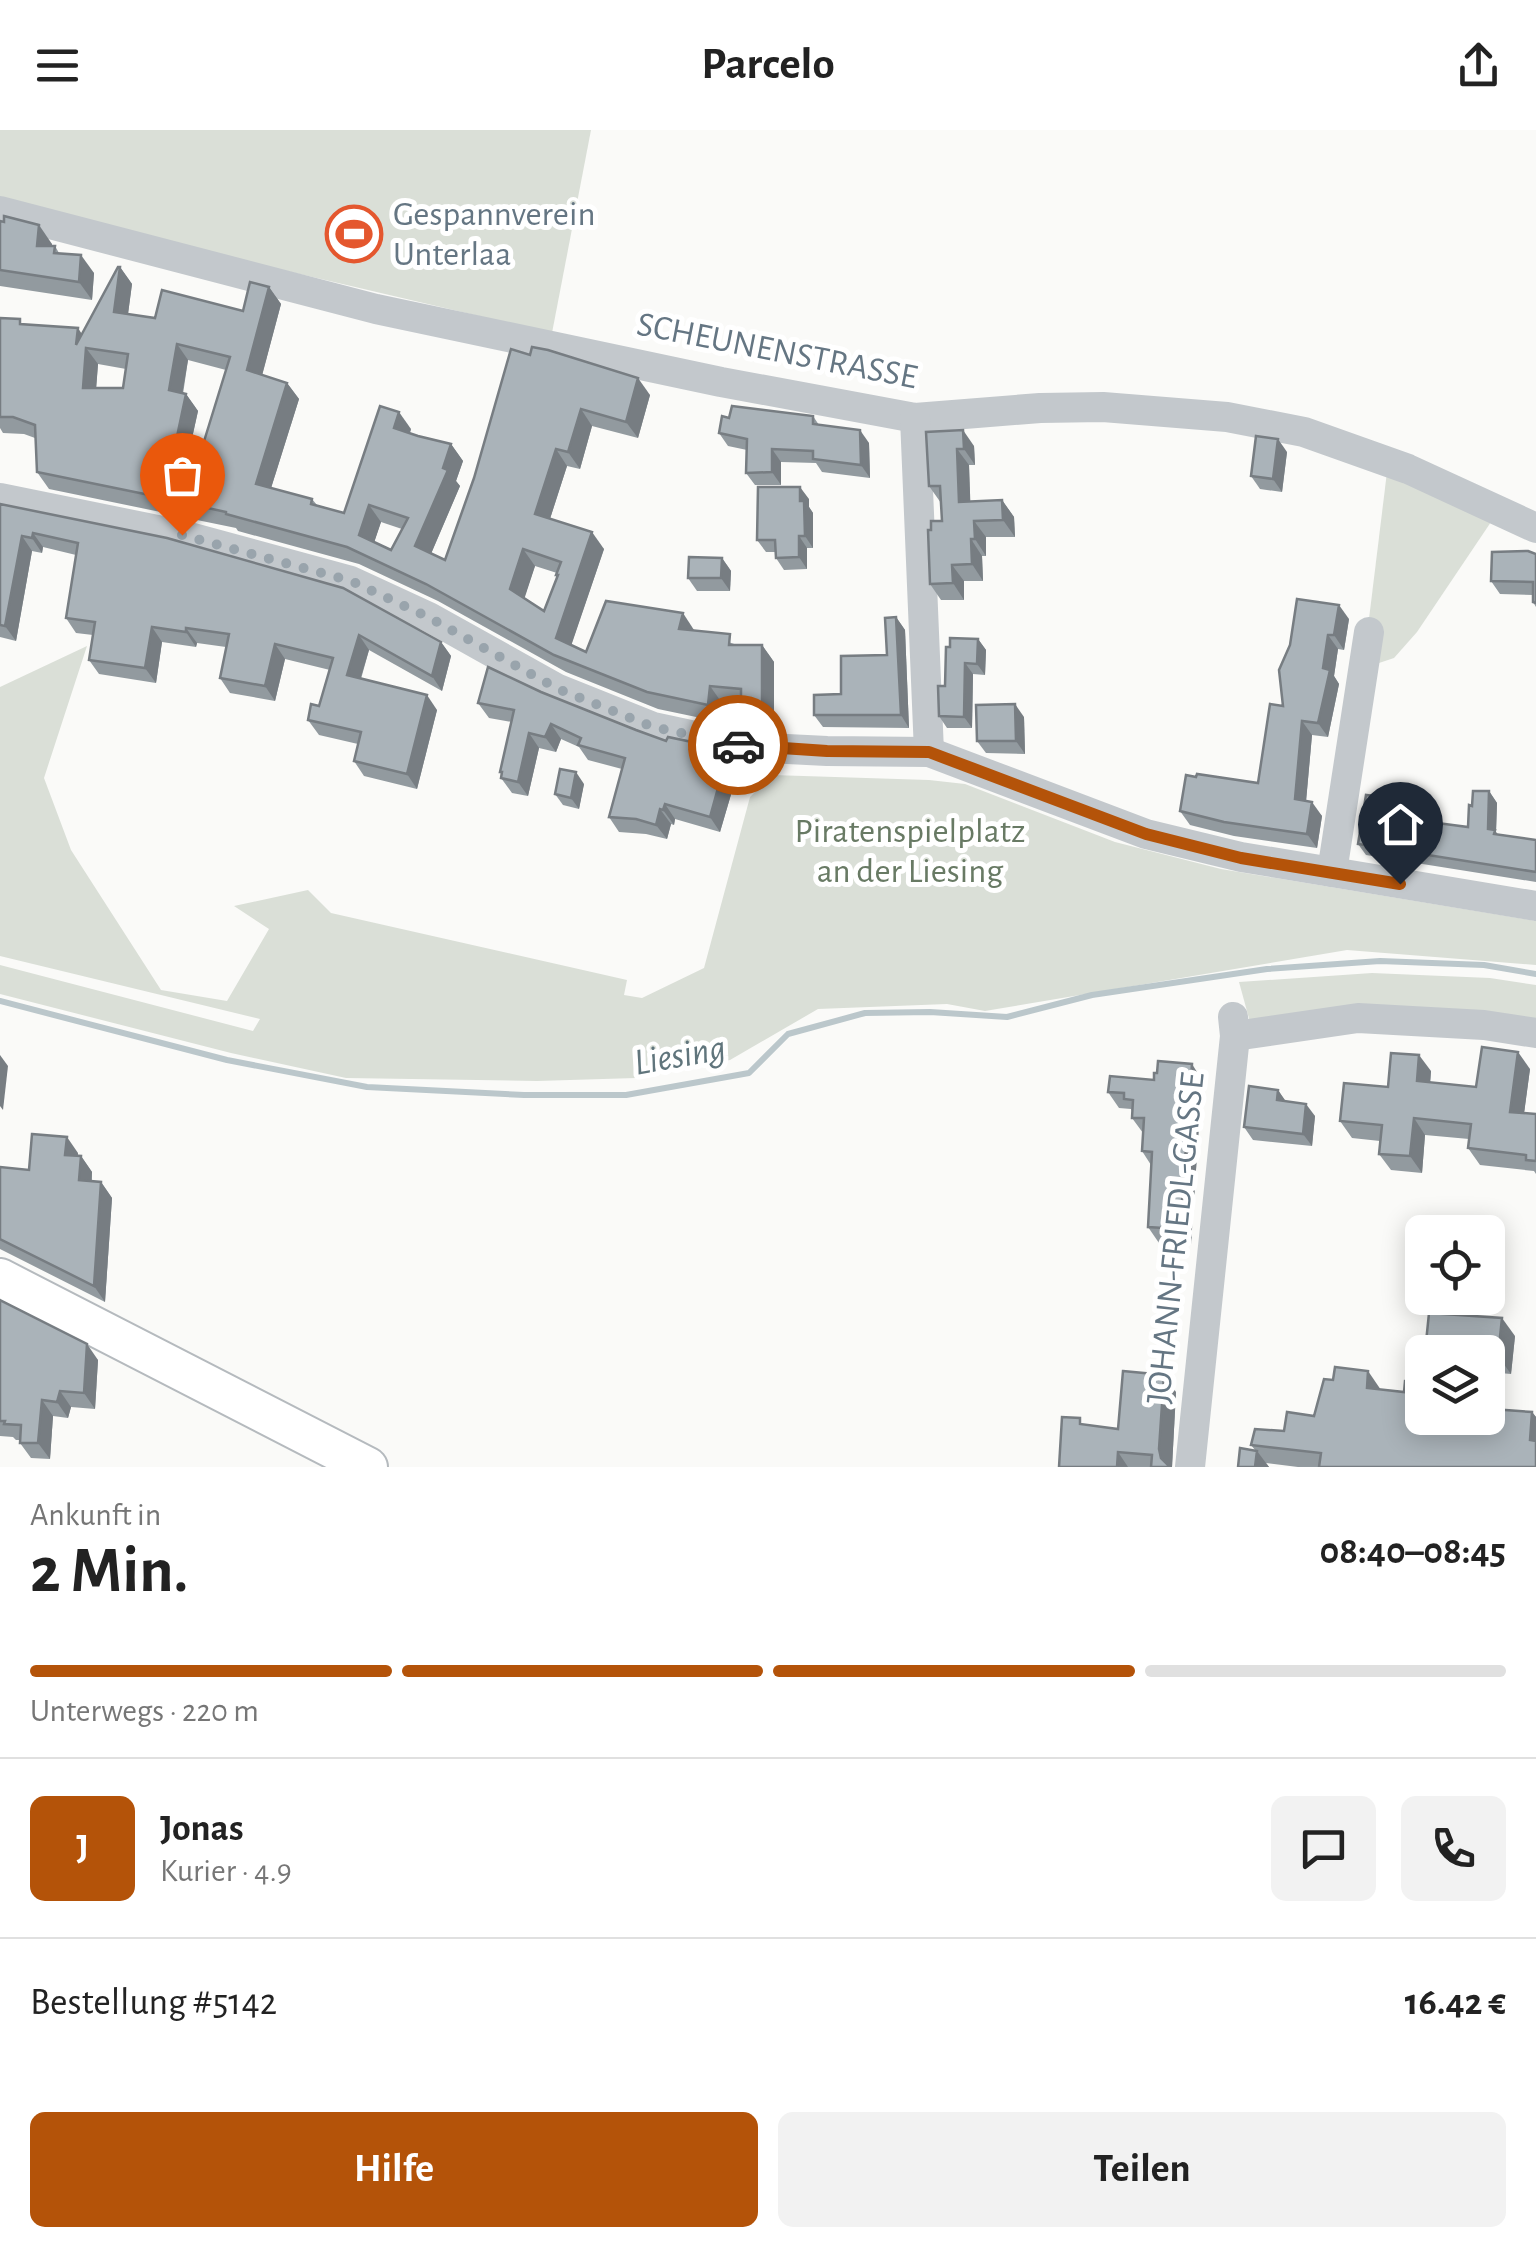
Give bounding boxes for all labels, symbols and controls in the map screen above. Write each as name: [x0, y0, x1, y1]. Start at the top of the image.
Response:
icon: menu: [30, 38, 85, 93]
icon: share: [1451, 38, 1506, 93]
text: Parcelo: [701, 42, 835, 87]
place label: Gespannverein Unterlaa: [393, 197, 596, 272]
sports icon: Gespannverein Unterlaa: [324, 204, 384, 264]
street label: SCHEUNENSTRASSE: [634, 307, 920, 395]
pin: [140, 433, 225, 536]
icon: bag: [155, 448, 210, 503]
courier: [688, 695, 788, 795]
icon: car: [711, 718, 766, 773]
pin: [1358, 782, 1443, 885]
icon: home: [1373, 797, 1428, 852]
park label: Piratenspielplatz an der Liesing: [795, 814, 1025, 889]
water label: Liesing: [631, 1029, 729, 1083]
street label: JOHANN-FRIEDL-GASSE: [1141, 1070, 1211, 1405]
map controls: [1405, 1215, 1505, 1435]
button: locate: [1405, 1215, 1505, 1315]
button: layers: [1405, 1335, 1505, 1435]
text: Ankunft in: [30, 1499, 161, 1531]
text: 08:40–08:45: [1320, 1533, 1506, 1571]
text: 2 Min.: [30, 1539, 188, 1604]
text: Unterwegs · 220 m: [30, 1695, 259, 1727]
button: chat: [1271, 1796, 1376, 1901]
button: phone: [1401, 1796, 1506, 1901]
text: Jonas: [160, 1810, 244, 1848]
text: J: [76, 1829, 89, 1867]
text: Kurier · 4.9: [160, 1855, 292, 1887]
text: Bestellung #5142: [30, 1984, 277, 2022]
text: 16.42 €: [1405, 1984, 1506, 2022]
button: Hilfe: [30, 2112, 758, 2227]
button: Teilen: [778, 2112, 1506, 2227]

